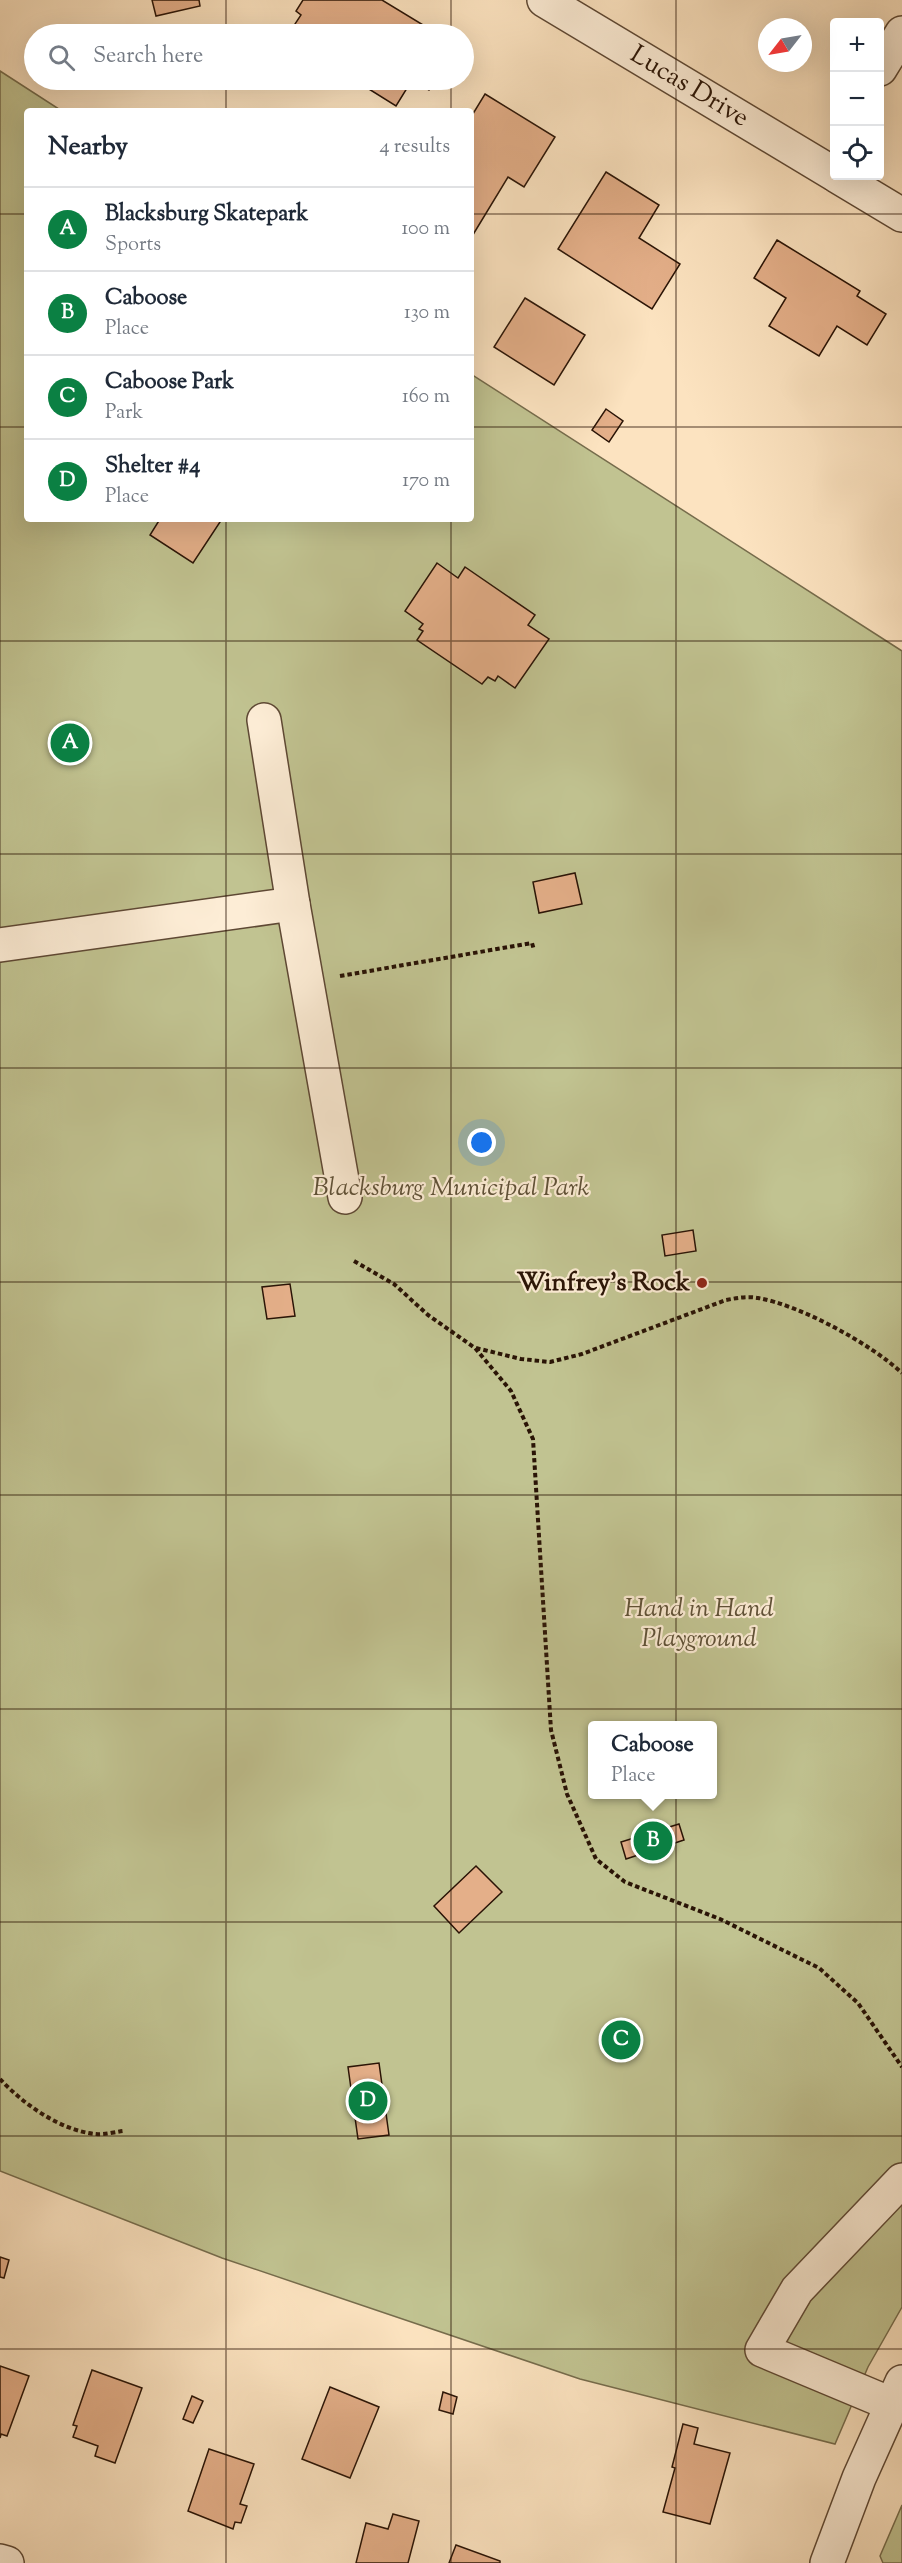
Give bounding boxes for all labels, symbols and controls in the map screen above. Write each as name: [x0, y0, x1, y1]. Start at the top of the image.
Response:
north arrow: [758, 18, 812, 72]
map controls: [830, 18, 884, 180]
button: +: [830, 18, 884, 72]
search box: [24, 24, 474, 90]
street label: Lucas Drive: [623, 37, 755, 137]
icon: search: [45, 41, 78, 74]
text: Search here: [93, 41, 203, 73]
button: −: [830, 72, 884, 126]
button: locate: [830, 126, 884, 180]
text: Nearby: [48, 129, 128, 166]
text: 4 results: [379, 133, 450, 162]
text: Blacksburg Skatepark: [105, 199, 308, 231]
text: A: [59, 215, 76, 244]
text: 100 m: [401, 215, 450, 244]
text: Sports: [105, 231, 161, 260]
text: Caboose: [105, 283, 187, 315]
text: B: [61, 299, 74, 328]
text: 130 m: [404, 299, 450, 328]
text: Place: [105, 315, 149, 344]
text: Caboose Park: [105, 367, 234, 399]
text: C: [59, 383, 76, 412]
text: 160 m: [402, 383, 450, 412]
text: Park: [105, 399, 143, 428]
text: Shelter #4: [105, 451, 200, 483]
text: D: [60, 467, 75, 496]
text: 170 m: [402, 467, 450, 496]
text: Place: [105, 483, 149, 512]
pin: A: [50, 720, 90, 766]
your location: [467, 1128, 496, 1157]
park label: Blacksburg Municipal Park: [313, 1170, 589, 1207]
place label: Winfrey’s Rock: [517, 1265, 691, 1302]
marker: Winfrey’s Rock: [695, 1276, 709, 1290]
park label: Hand in Hand Playground: [624, 1591, 774, 1658]
popup: [588, 1721, 717, 1799]
text: Caboose: [611, 1730, 694, 1762]
text: Place: [611, 1762, 655, 1791]
pin: B: [634, 1818, 672, 1864]
pin: C: [602, 2018, 640, 2062]
pin: D: [348, 2078, 388, 2124]

